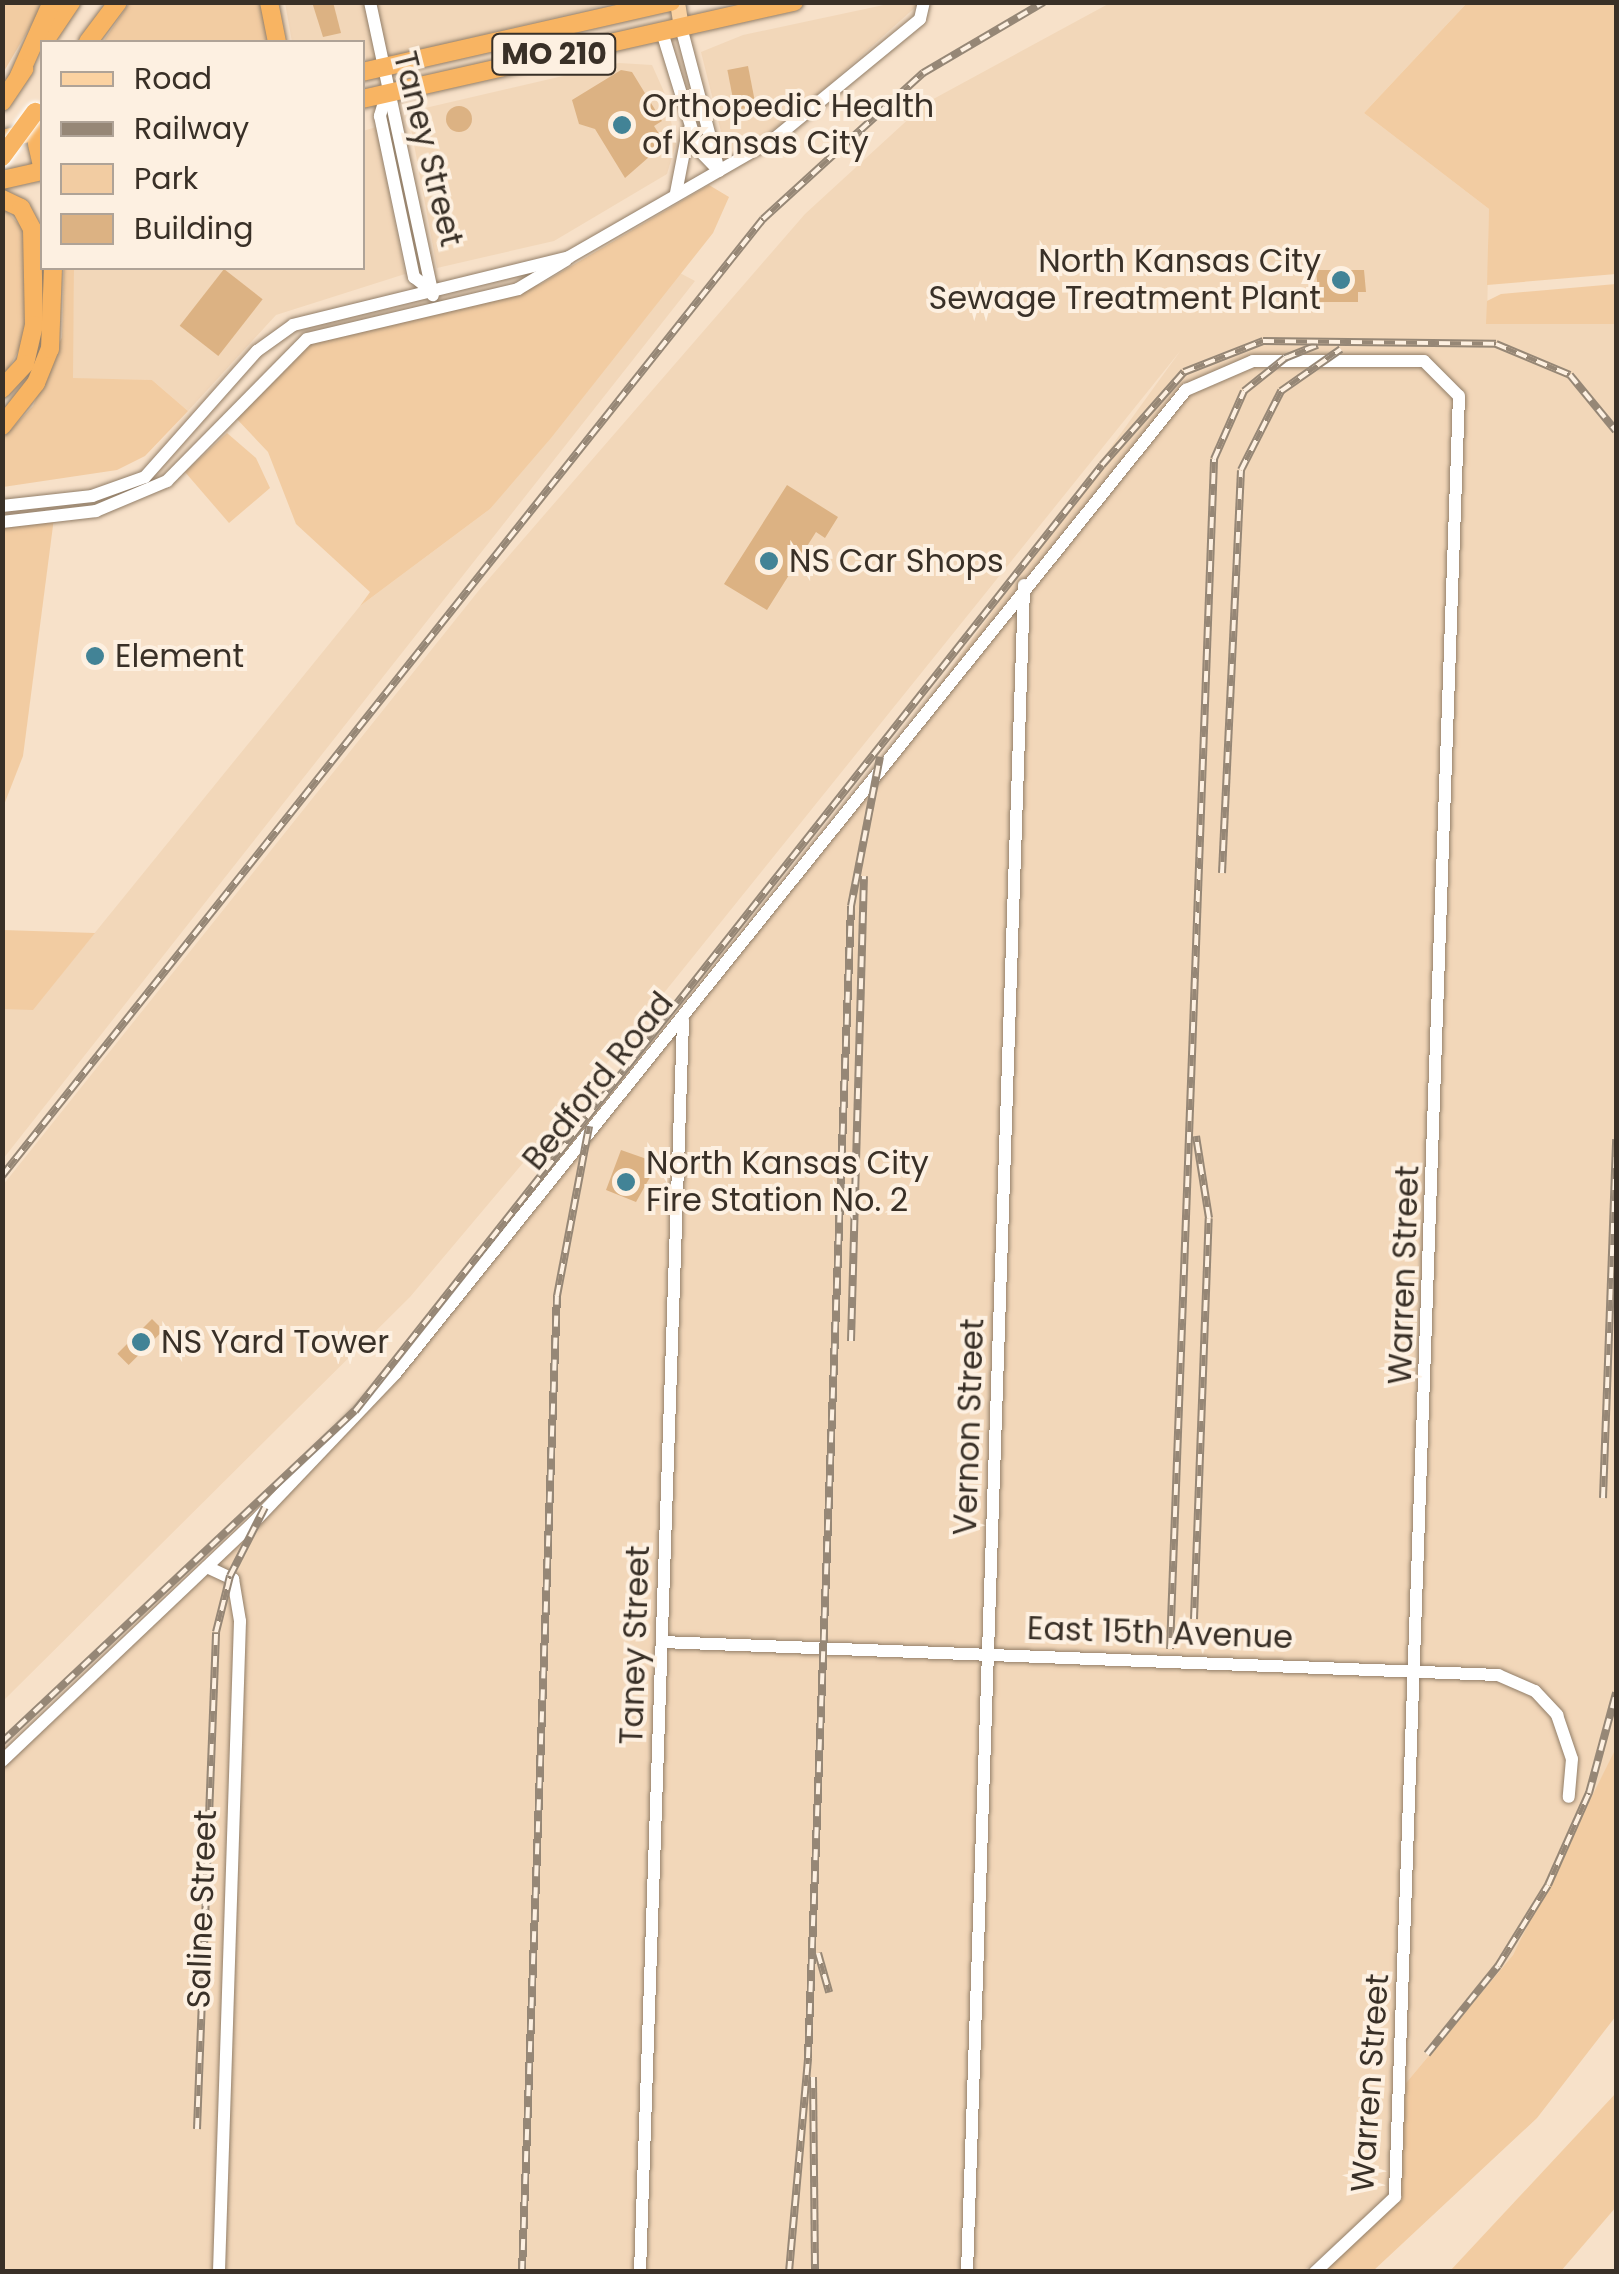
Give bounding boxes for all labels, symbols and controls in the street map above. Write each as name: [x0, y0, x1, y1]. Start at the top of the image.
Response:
road number: MO 210: [489, 29, 619, 79]
legend: [40, 40, 365, 270]
street label: Taney Street: [385, 48, 471, 250]
text: Road: [134, 57, 212, 100]
place label: Orthopedic Health of Kansas City: [642, 88, 934, 163]
text: Railway: [134, 107, 249, 150]
marker: Orthopedic Health of Kansas City: [611, 114, 633, 136]
text: Park: [134, 157, 198, 200]
text: Building: [134, 207, 254, 250]
place label: North Kansas City Sewage Treatment Plant: [928, 243, 1321, 318]
marker: North Kansas City Sewage Treatment Plant: [1330, 269, 1352, 291]
place label: NS Car Shops: [789, 542, 1004, 580]
marker: NS Car Shops: [758, 550, 780, 572]
place label: Element: [115, 637, 244, 675]
marker: Element: [84, 645, 106, 667]
street label: Bedford Road: [515, 984, 681, 1178]
place label: North Kansas City Fire Station No. 2: [646, 1145, 929, 1220]
street label: Warren Street: [1381, 1165, 1427, 1385]
marker: North Kansas City Fire Station No. 2: [615, 1171, 637, 1193]
street label: Vernon Street: [946, 1318, 992, 1536]
place label: NS Yard Tower: [161, 1323, 389, 1361]
marker: NS Yard Tower: [130, 1331, 152, 1353]
street label: Taney Street: [612, 1545, 658, 1745]
street label: East 15th Avenue: [1026, 1609, 1294, 1657]
street label: Saline Street: [179, 1809, 225, 2009]
street label: Warren Street: [1343, 1972, 1397, 2194]

